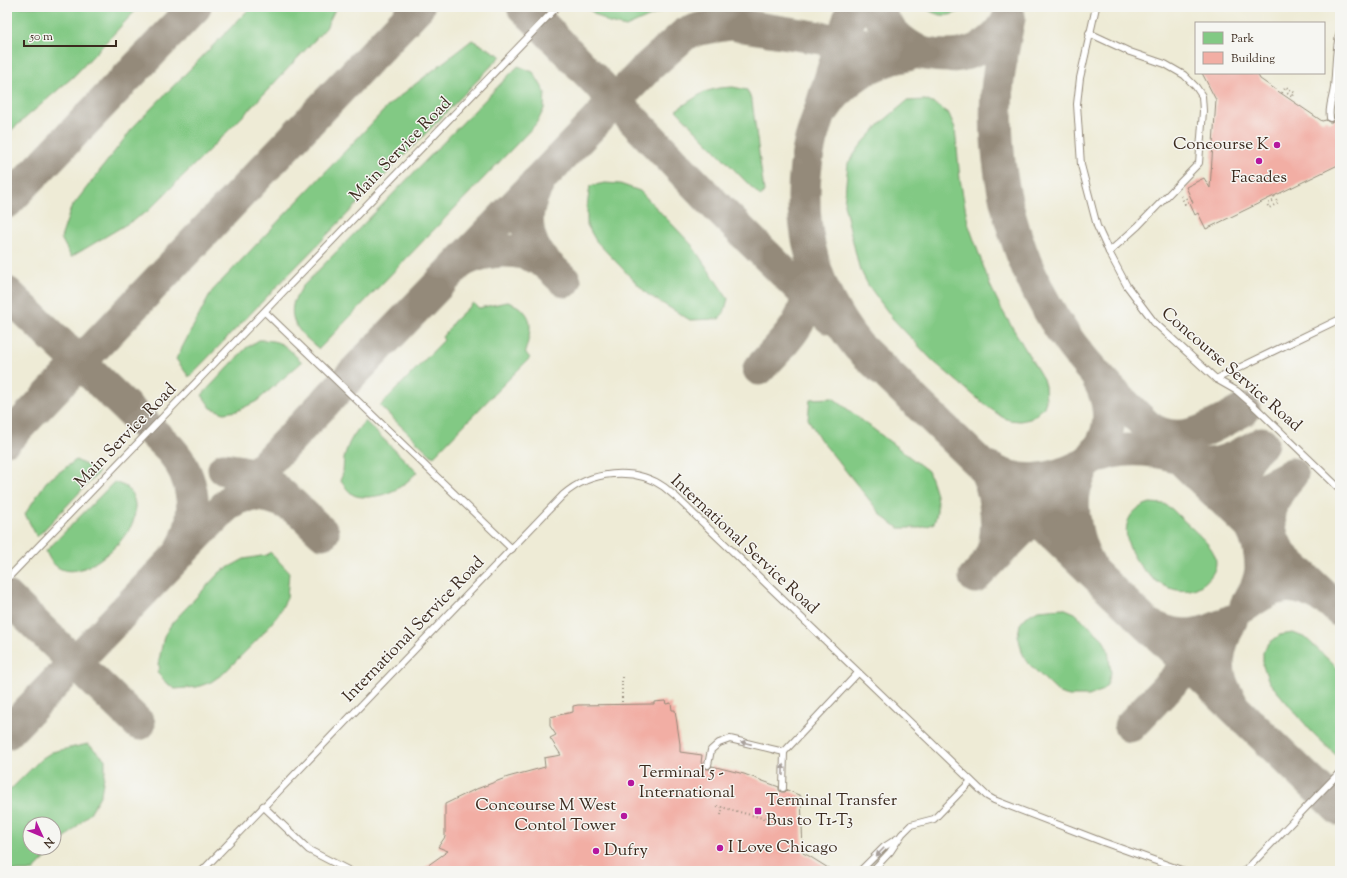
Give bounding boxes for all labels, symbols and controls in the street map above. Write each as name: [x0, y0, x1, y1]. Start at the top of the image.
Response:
scale bar: [24, 22, 116, 48]
legend: [1195, 22, 1325, 74]
text: 50 m: [29, 28, 53, 46]
text: Park: [1231, 30, 1254, 48]
text: Building: [1231, 50, 1275, 68]
street label: Main Service Road: [345, 92, 458, 208]
place label: Concourse K: [1173, 133, 1269, 157]
marker: Concourse K: [1272, 140, 1282, 150]
marker: Facades: [1254, 156, 1264, 166]
place label: Facades: [1231, 166, 1287, 190]
street label: Concourse Service Road: [1155, 302, 1307, 438]
street label: Main Service Road: [70, 378, 183, 494]
street label: International Service Road: [665, 470, 824, 621]
street label: International Service Road: [338, 551, 491, 708]
one-way arrow: [740, 739, 752, 745]
place label: Terminal 5 - International: [639, 761, 735, 805]
one-way arrow: [780, 764, 787, 776]
marker: Terminal 5 - International: [626, 778, 636, 788]
place label: Terminal Transfer Bus to T1-T3: [766, 789, 898, 833]
place label: Concourse M West Contol Tower: [475, 794, 617, 838]
marker: Terminal Transfer Bus to T1-T3: [753, 806, 763, 816]
marker: Concourse M West Contol Tower: [619, 811, 629, 821]
north arrow: [22, 816, 62, 856]
text: N: [40, 833, 58, 851]
place label: I Love Chicago: [728, 836, 837, 860]
place label: Dufry: [604, 839, 648, 863]
marker: I Love Chicago: [715, 843, 725, 853]
marker: Dufry: [591, 846, 601, 856]
one-way arrow: [875, 847, 885, 857]

